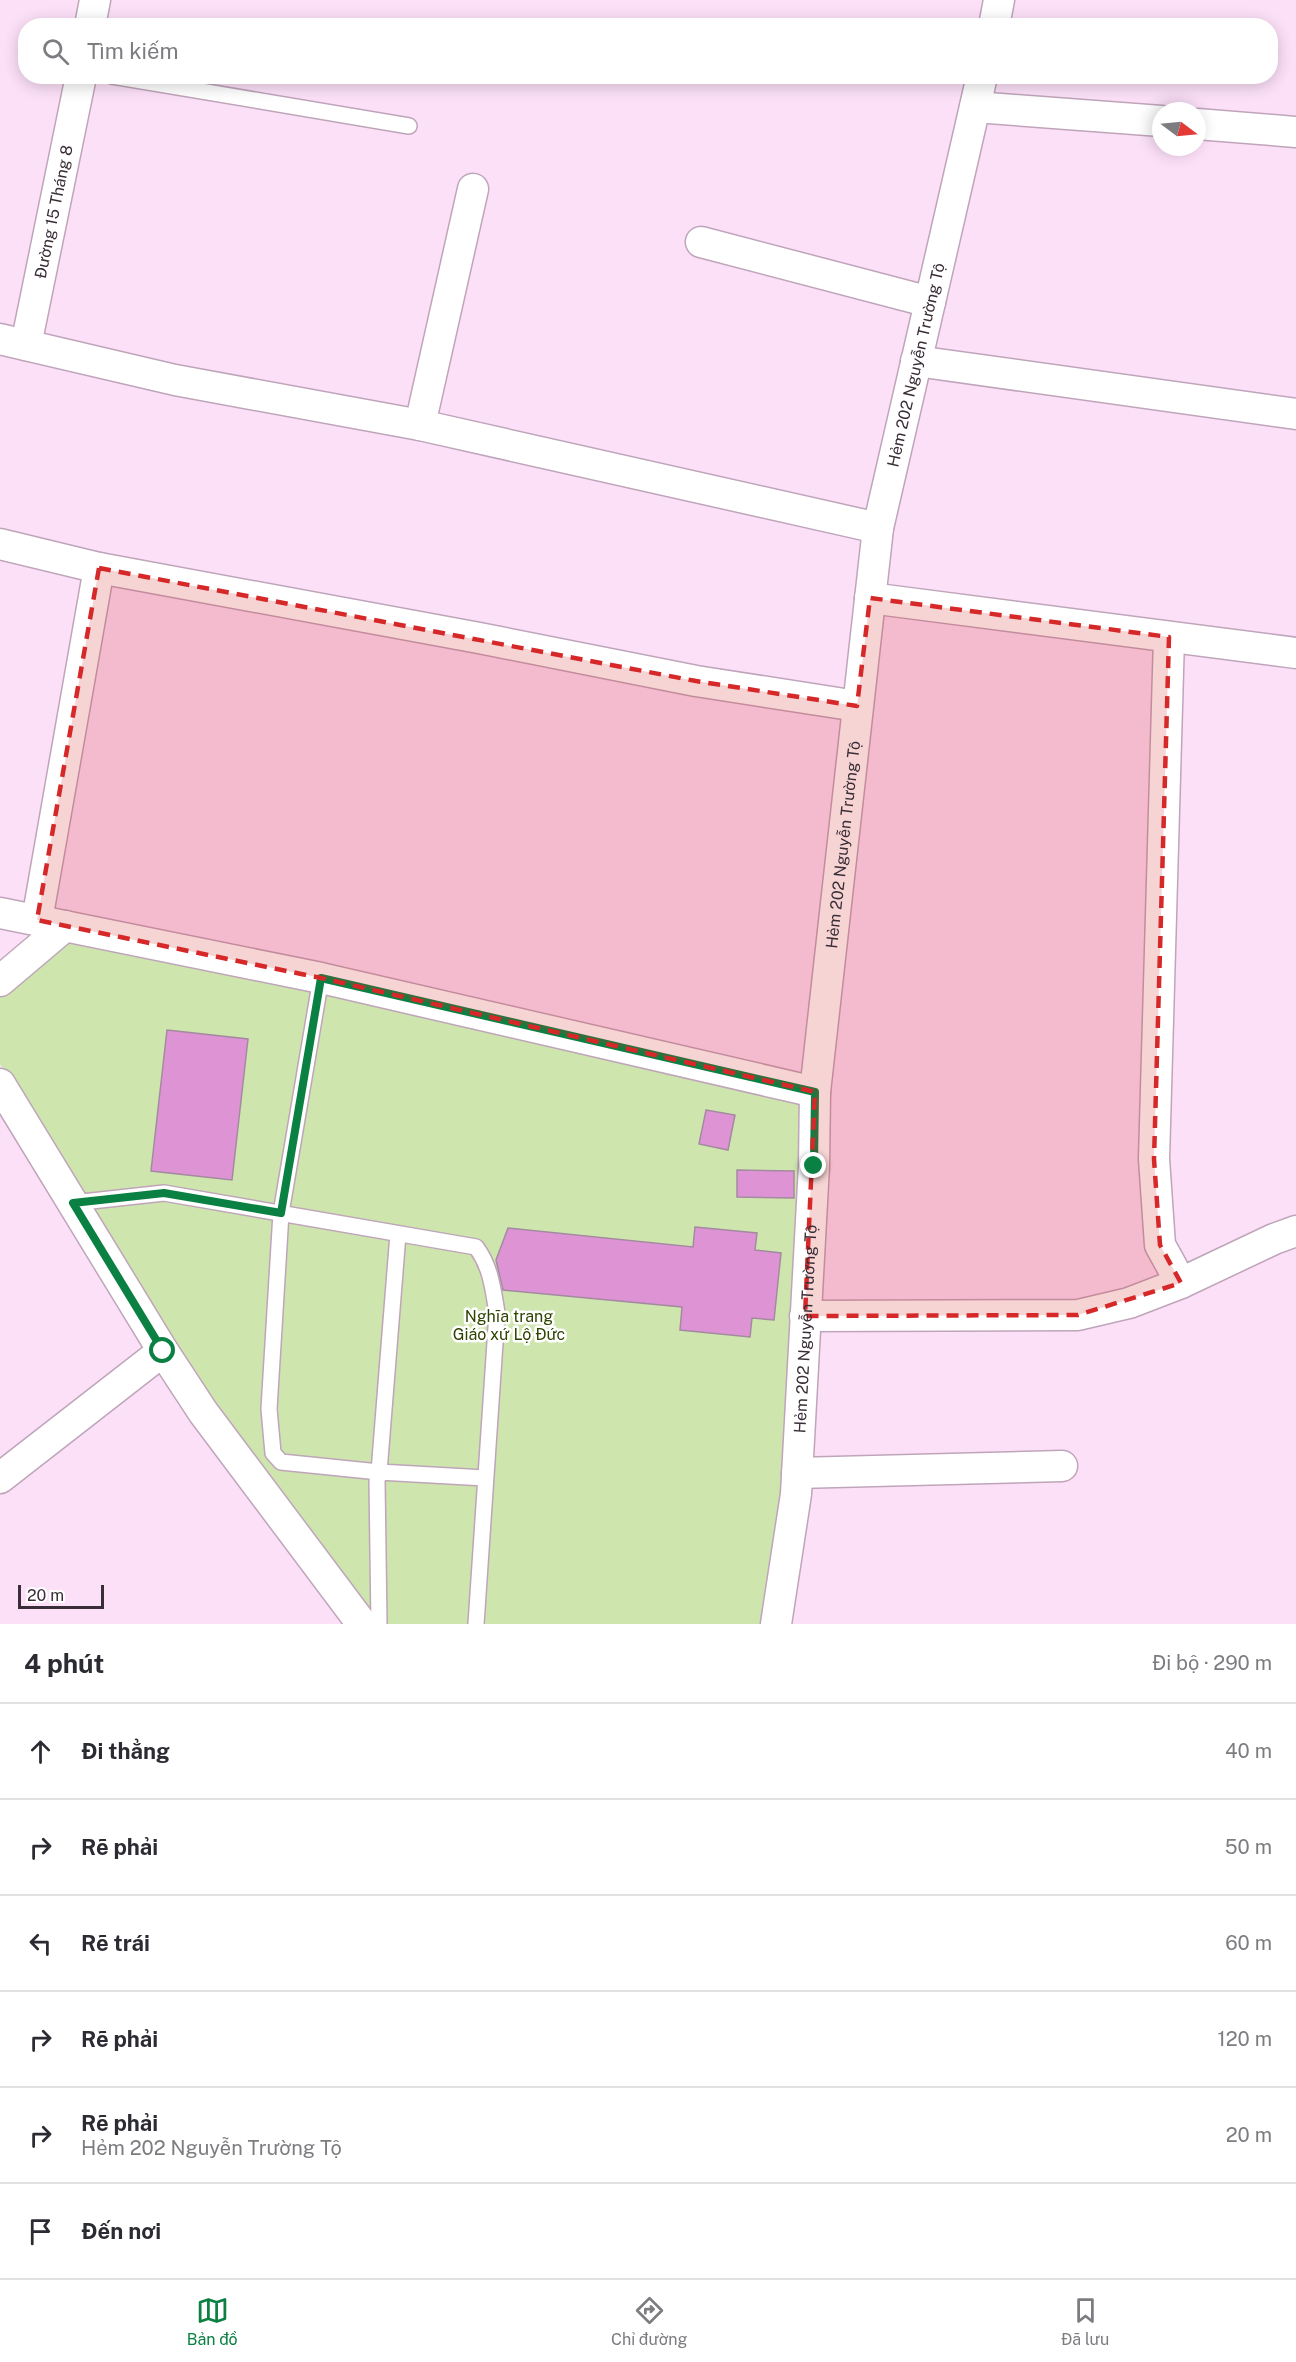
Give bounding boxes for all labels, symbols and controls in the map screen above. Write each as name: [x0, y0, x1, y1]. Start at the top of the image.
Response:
search box: [18, 18, 1278, 84]
icon: search: [39, 35, 72, 68]
text: Tìm kiếm: [87, 38, 178, 64]
north arrow: [1152, 102, 1206, 156]
street label: Đường 15 Tháng 8: [30, 143, 76, 280]
street label: Hẻm 202 Nguyễn Trường Tộ: [883, 261, 948, 469]
street label: Hẻm 202 Nguyễn Trường Tộ: [822, 740, 864, 949]
route end: [800, 1152, 826, 1178]
street label: Hẻm 202 Nguyễn Trường Tộ: [790, 1224, 820, 1434]
park label: Nghĩa trang Giáo xứ Lộ Đức: [453, 1307, 565, 1344]
route start: [149, 1337, 175, 1363]
scale bar: [18, 1582, 104, 1610]
text: 20 m: [27, 1586, 64, 1605]
text: 4 phút: [24, 1648, 104, 1679]
text: Đi bộ · 290 m: [1152, 1651, 1272, 1675]
icon: ahead: [24, 1735, 57, 1768]
text: Đi thẳng: [81, 1738, 170, 1764]
text: 40 m: [1225, 1739, 1272, 1763]
icon: right: [24, 1831, 57, 1864]
text: Rẽ phải: [81, 1834, 158, 1860]
text: 50 m: [1225, 1835, 1272, 1859]
icon: left: [24, 1927, 57, 1960]
text: Rẽ trái: [81, 1930, 150, 1956]
text: 60 m: [1225, 1931, 1272, 1955]
icon: right: [24, 2023, 57, 2056]
text: Rẽ phải: [81, 2026, 158, 2052]
text: 120 m: [1218, 2027, 1272, 2051]
text: Rẽ phải: [81, 2110, 158, 2136]
icon: right: [24, 2119, 57, 2152]
text: 20 m: [1226, 2123, 1272, 2147]
text: Hẻm 202 Nguyễn Trường Tộ: [81, 2136, 342, 2160]
icon: arrive: [24, 2215, 57, 2248]
text: Đến nơi: [81, 2218, 161, 2244]
tab: Bản đồ: [187, 2294, 238, 2349]
tab: Chỉ đường: [611, 2294, 688, 2349]
tab: Đã lưu: [1061, 2294, 1109, 2349]

